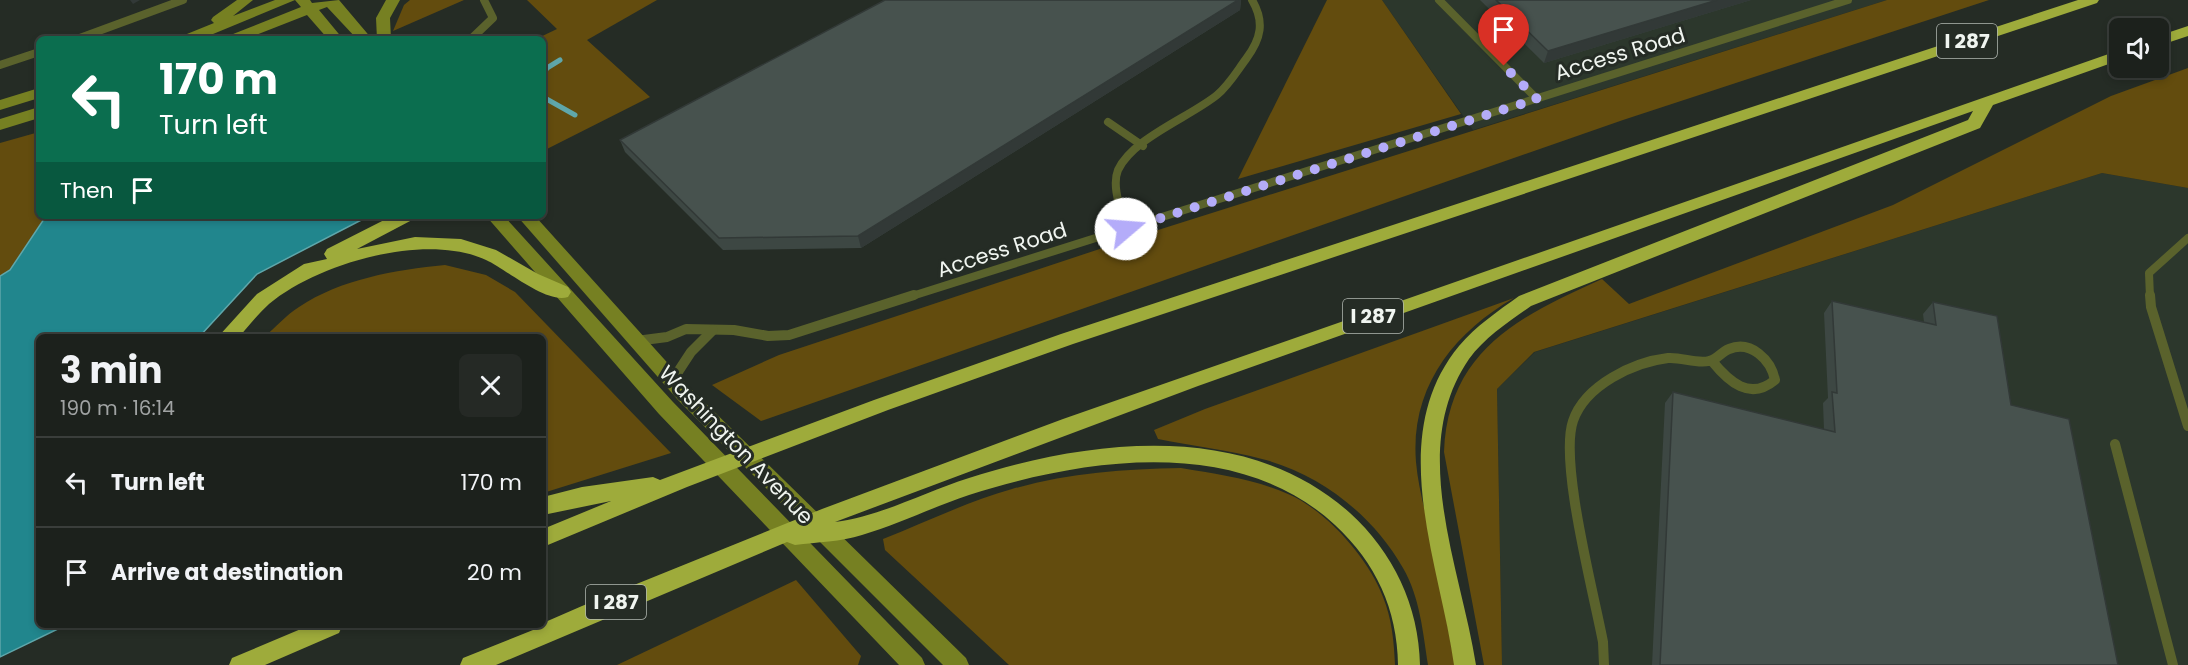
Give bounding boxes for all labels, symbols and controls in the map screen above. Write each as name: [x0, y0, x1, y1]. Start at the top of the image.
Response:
pin: [1478, 4, 1529, 66]
icon: arrive: [1487, 13, 1520, 46]
map controls: [2109, 18, 2169, 78]
button: sound: [2109, 18, 2169, 78]
street label: Access Road: [1551, 20, 1689, 87]
road number: I 287: [1937, 24, 1997, 58]
text: 170 m: [159, 50, 278, 109]
icon: left: [60, 60, 138, 138]
text: Turn left: [159, 106, 268, 143]
icon: arrive: [126, 174, 159, 207]
text: Then: [60, 175, 114, 206]
position arrow: [1094, 197, 1158, 261]
street label: Access Road: [933, 215, 1070, 284]
road number: I 287: [1343, 299, 1403, 333]
text: 3 min: [60, 345, 162, 396]
button: close: [459, 354, 522, 417]
street label: Washington Avenue: [653, 359, 820, 531]
text: 190 m · 16:14: [60, 394, 175, 422]
icon: left: [60, 466, 93, 499]
text: Turn left: [111, 467, 205, 498]
text: 170 m: [461, 467, 522, 498]
icon: arrive: [60, 556, 93, 589]
text: Arrive at destination: [111, 557, 343, 588]
text: 20 m: [467, 557, 522, 588]
road number: I 287: [586, 585, 646, 619]

